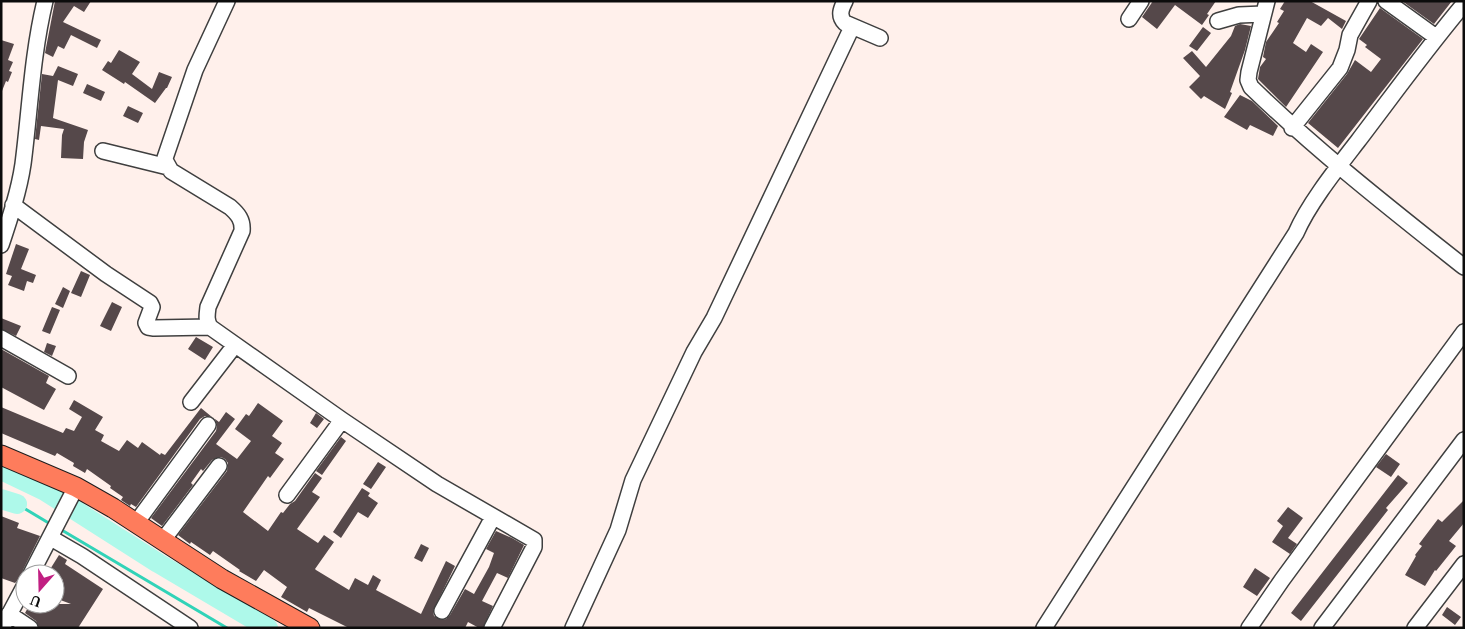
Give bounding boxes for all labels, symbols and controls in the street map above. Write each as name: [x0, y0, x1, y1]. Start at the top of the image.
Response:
north arrow: [15, 564, 65, 614]
text: U: [27, 591, 43, 612]

